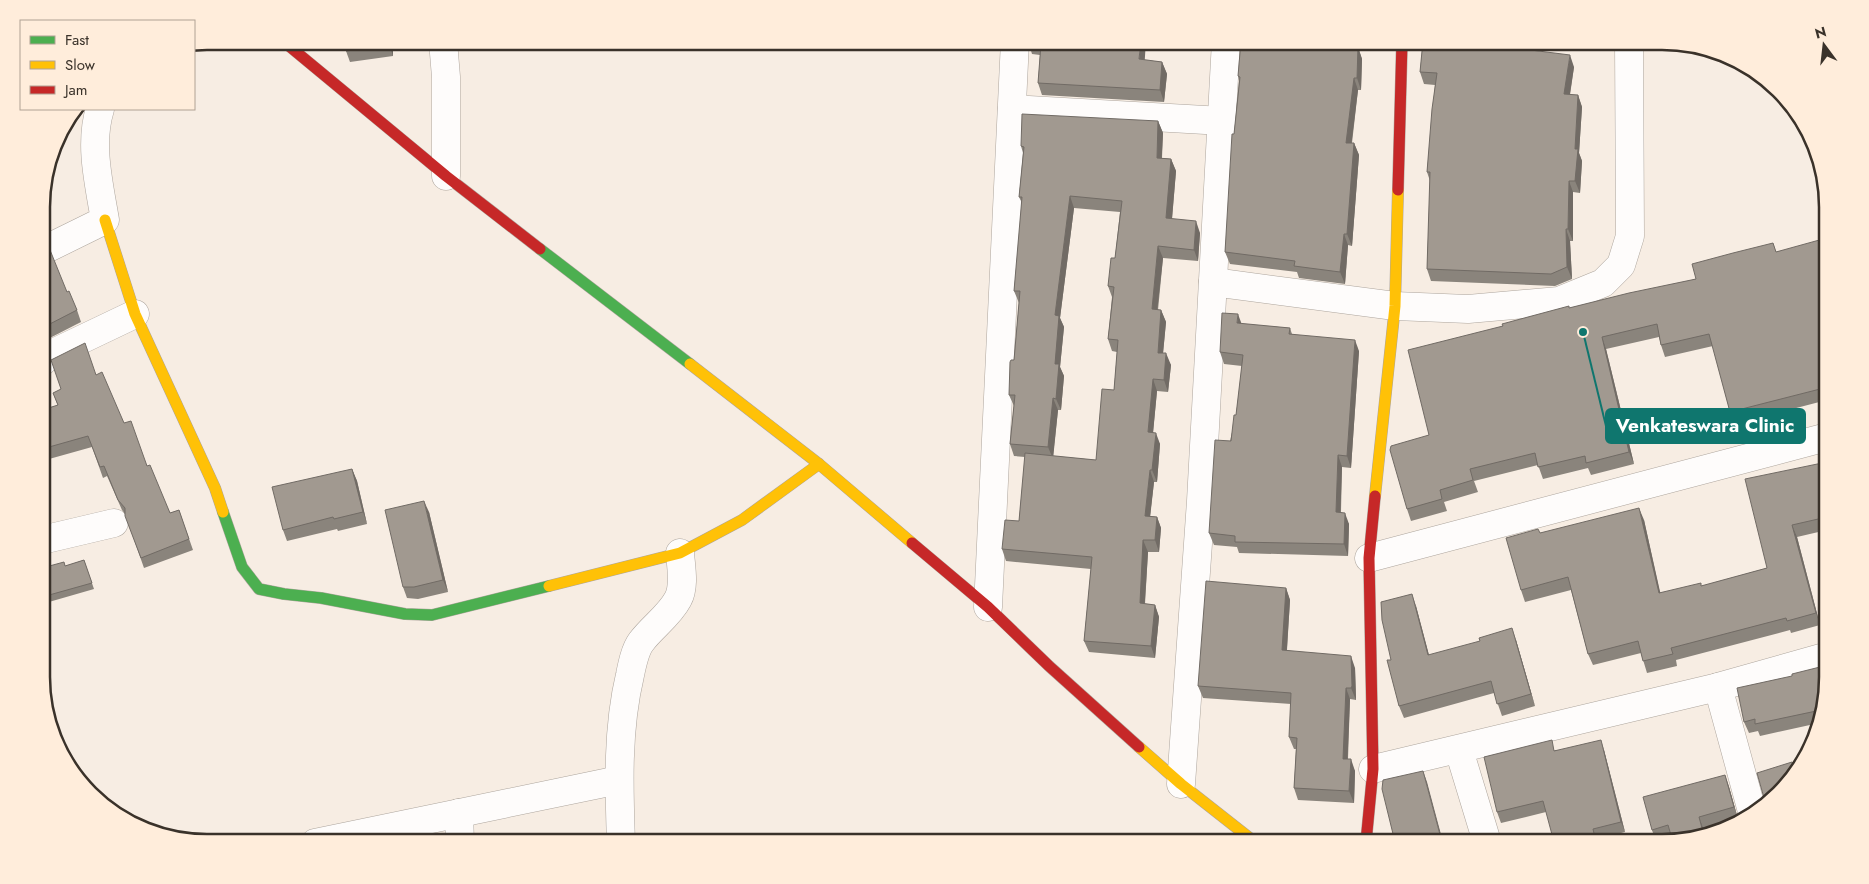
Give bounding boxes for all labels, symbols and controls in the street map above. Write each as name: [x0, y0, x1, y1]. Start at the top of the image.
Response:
legend: [20, 20, 195, 110]
north arrow: [1799, 20, 1849, 70]
text: N: [1813, 21, 1829, 44]
text: Fast: [65, 29, 89, 51]
text: Slow: [65, 54, 96, 76]
text: Jam: [63, 79, 88, 101]
callout: Venkateswara Clinic: [1606, 409, 1805, 443]
text: Venkateswara Clinic: [1615, 412, 1794, 439]

